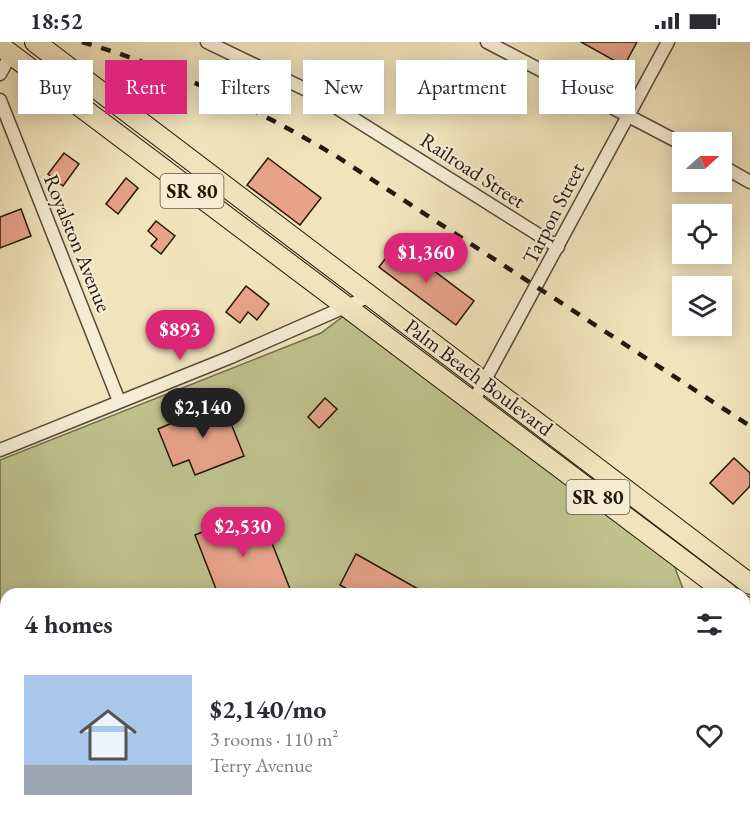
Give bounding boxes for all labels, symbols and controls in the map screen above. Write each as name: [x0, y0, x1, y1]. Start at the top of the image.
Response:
text: 18:52: [30, 7, 83, 36]
chip: Buy: [18, 60, 93, 114]
chip: Rent: [105, 60, 187, 114]
chip: Filters: [199, 60, 291, 114]
chip: New: [303, 60, 384, 114]
chip: Apartment: [396, 60, 527, 114]
chip: House: [539, 60, 635, 114]
street label: Railroad Street: [415, 126, 531, 214]
north arrow: [672, 132, 732, 192]
map controls: [672, 132, 732, 336]
street label: Tarpon Street: [516, 158, 590, 268]
street label: Royalston Avenue: [38, 170, 118, 316]
road number: SR 80: [160, 174, 224, 208]
button: locate: [672, 204, 732, 264]
pin: $1,360: [377, 233, 475, 284]
text: $1,360: [398, 239, 454, 265]
button: layers: [672, 276, 732, 336]
pin: $893: [144, 310, 216, 361]
street label: Palm Beach Boulevard: [399, 312, 559, 442]
text: $893: [160, 316, 200, 342]
pin: $2,140: [154, 388, 252, 439]
text: $2,140: [175, 394, 231, 420]
road number: SR 80: [566, 480, 630, 514]
pin: $2,530: [194, 507, 292, 558]
text: $2,530: [215, 513, 271, 539]
text: 4 homes: [24, 607, 113, 641]
icon: filters: [693, 608, 726, 641]
text: $2,140/mo: [210, 692, 326, 726]
icon: home: [72, 699, 144, 771]
icon: heart: [693, 719, 726, 752]
text: 3 rooms · 110 m²: [210, 726, 338, 752]
text: Terry Avenue: [210, 752, 313, 778]

